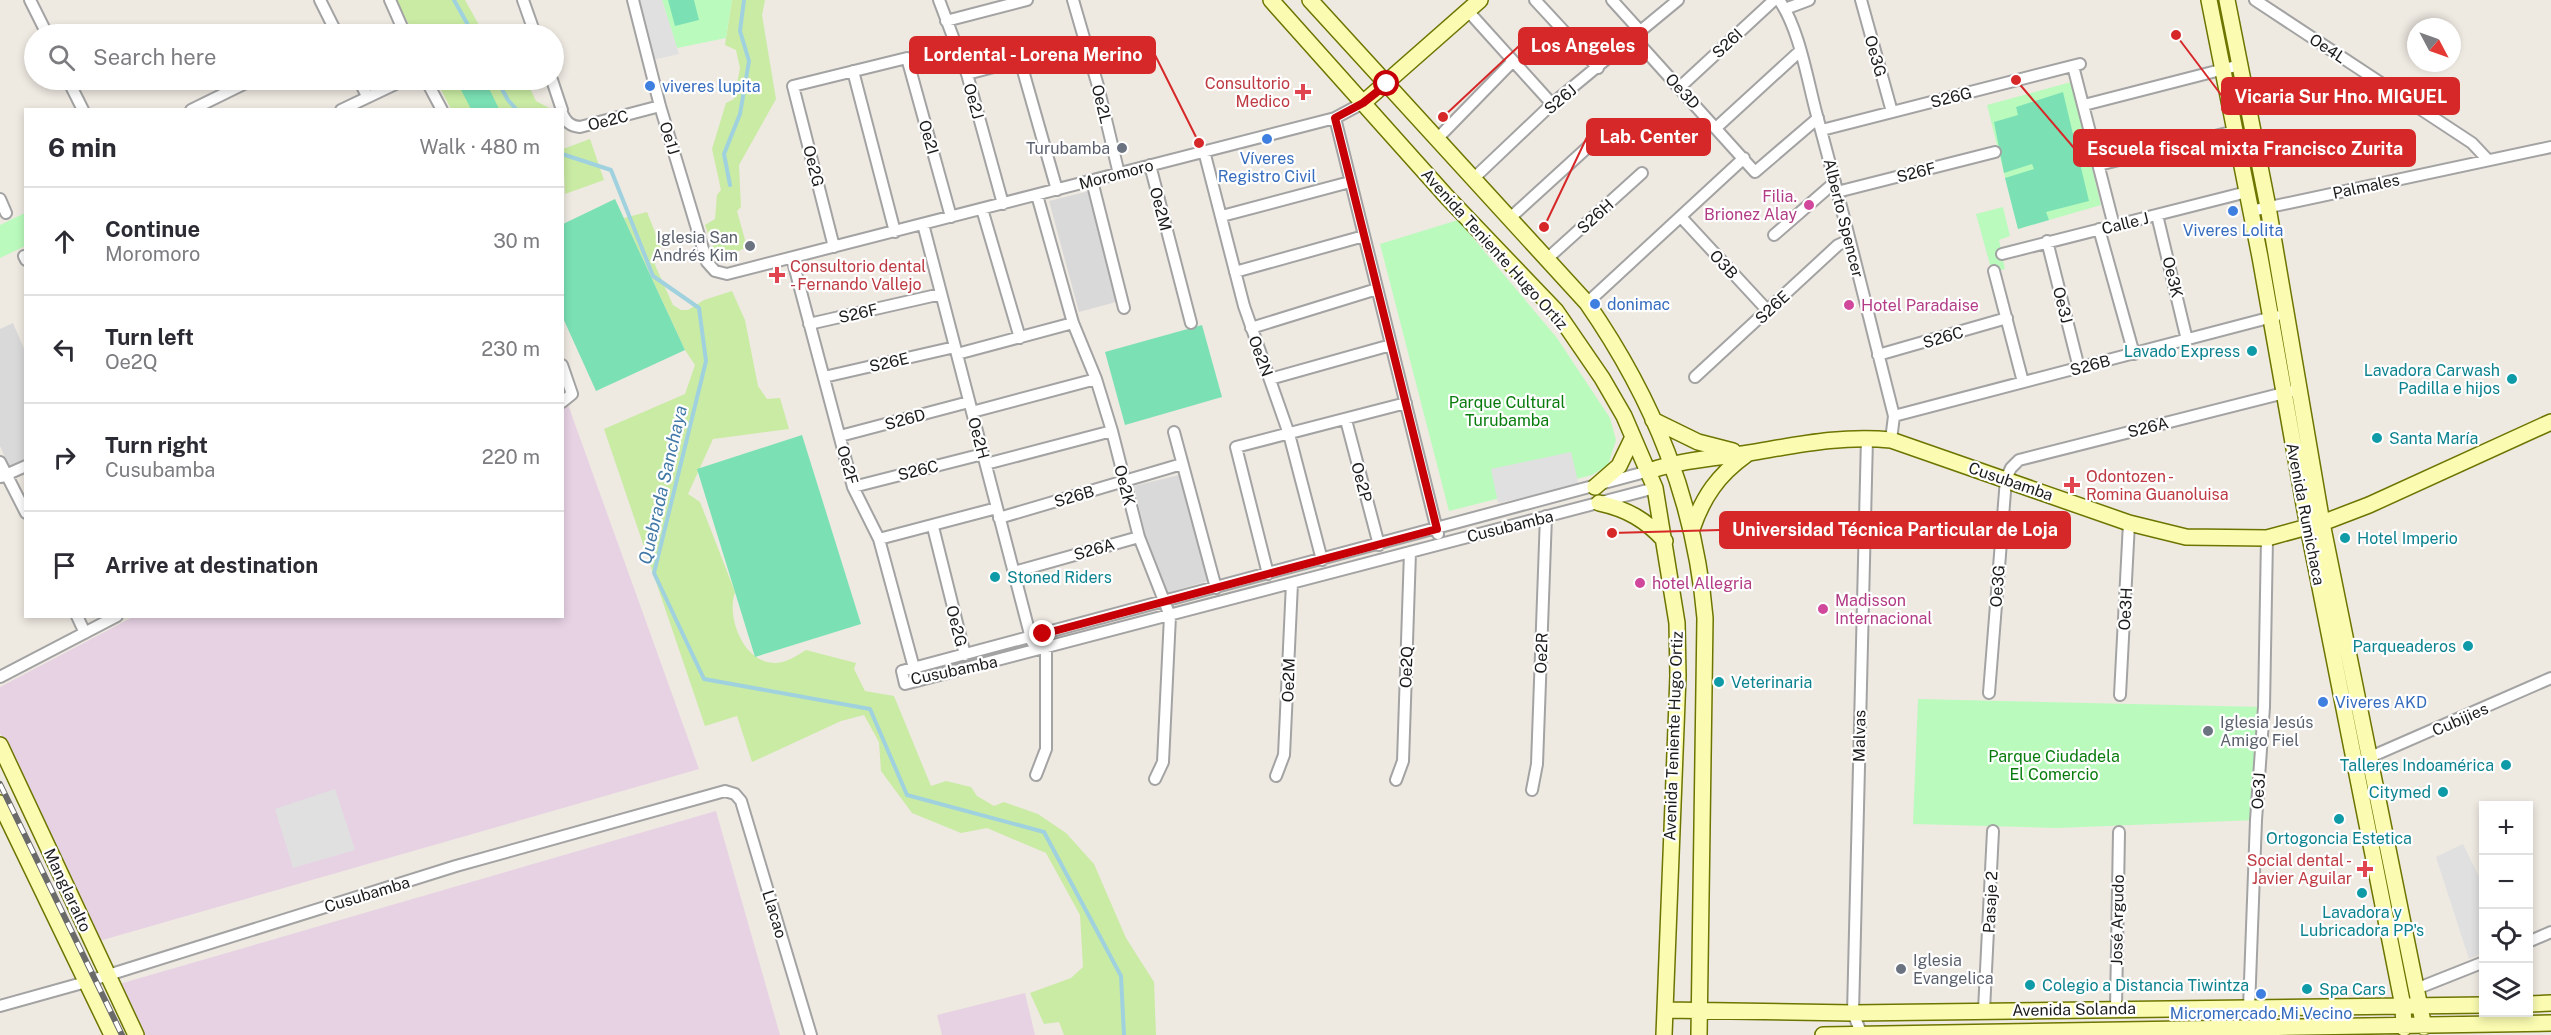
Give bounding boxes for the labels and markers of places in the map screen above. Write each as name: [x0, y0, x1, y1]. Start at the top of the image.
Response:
callout: Los Angeles: [1519, 28, 1647, 64]
callout: Lordental - Lorena Merino: [910, 37, 1155, 73]
place label: Consultorio Medico: [1205, 74, 1290, 111]
place label: viveres lupita: [662, 77, 761, 96]
callout: Vicaria Sur Hno. MIGUEL: [2222, 78, 2459, 114]
marker: viveres lupita: [643, 79, 657, 93]
marker: Consultorio Medico: [1294, 83, 1312, 101]
callout: Lab. Center: [1587, 119, 1710, 155]
callout: Escuela fiscal mixta Francisco Zurita: [2074, 130, 2415, 166]
marker: Víveres Registro Civil: [1260, 132, 1274, 146]
place label: Turubamba: [1026, 139, 1110, 158]
marker: Turubamba: [1115, 141, 1129, 155]
place label: Víveres Registro Civil: [1218, 149, 1316, 186]
place label: Filia. Brionez Alay: [1704, 187, 1797, 224]
marker: Filia. Brionez Alay: [1802, 198, 1816, 212]
marker: Viveres Lolita: [2226, 204, 2240, 218]
place label: Viveres Lolita: [2183, 221, 2283, 240]
place label: Iglesia San Andrés Kim: [652, 228, 738, 265]
marker: Iglesia San Andrés Kim: [743, 239, 757, 253]
place label: Consultorio dental - Fernando Vallejo: [790, 257, 926, 294]
marker: Consultorio dental - Fernando Vallejo: [768, 266, 786, 284]
place label: donimac: [1607, 295, 1670, 314]
place label: Hotel Paradaise: [1861, 296, 1979, 315]
marker: donimac: [1588, 297, 1602, 311]
marker: Hotel Paradaise: [1842, 298, 1856, 312]
place label: Lavado Express: [2124, 342, 2240, 361]
marker: Lavado Express: [2245, 344, 2259, 358]
place label: Lavadora Carwash Padilla e hijos: [2364, 361, 2500, 398]
marker: Lavadora Carwash Padilla e hijos: [2505, 372, 2519, 386]
place label: Santa María: [2389, 429, 2478, 448]
marker: Santa María: [2370, 431, 2384, 445]
place label: Odontozen - Romina Guanoluisa: [2086, 467, 2229, 504]
marker: Odontozen - Romina Guanoluisa: [2063, 476, 2081, 494]
callout: Universidad Técnica Particular de Loja: [1720, 512, 2070, 548]
place label: Hotel Imperio: [2357, 529, 2458, 548]
marker: Hotel Imperio: [2338, 531, 2352, 545]
place label: Stoned Riders: [1007, 568, 1112, 587]
marker: Stoned Riders: [988, 570, 1002, 584]
place label: hotel Allegria: [1652, 574, 1752, 593]
marker: hotel Allegria: [1633, 576, 1647, 590]
place label: Madisson Internacional: [1835, 591, 1932, 628]
marker: Madisson Internacional: [1816, 602, 1830, 616]
place label: Parqueaderos: [2353, 637, 2456, 656]
marker: Parqueaderos: [2461, 639, 2475, 653]
place label: Veterinaria: [1731, 673, 1812, 692]
marker: Veterinaria: [1712, 675, 1726, 689]
place label: Viveres AKD: [2335, 693, 2427, 712]
marker: Viveres AKD: [2316, 695, 2330, 709]
place label: Iglesia Jesús Amigo Fiel: [2220, 713, 2313, 750]
marker: Iglesia Jesús Amigo Fiel: [2201, 724, 2215, 738]
place label: Talleres Indoamérica: [2340, 756, 2494, 775]
marker: Talleres Indoamérica: [2499, 758, 2513, 772]
place label: Citymed: [2369, 783, 2431, 802]
marker: Citymed: [2436, 785, 2450, 799]
marker: Ortogoncia Estetica: [2332, 812, 2346, 826]
place label: Ortogoncia Estetica: [2266, 829, 2412, 848]
place label: Social dental - Javier Aguilar: [2247, 851, 2352, 888]
marker: Social dental - Javier Aguilar: [2356, 860, 2374, 878]
marker: Lavadora y Lubricadora PP's: [2355, 886, 2369, 900]
place label: Lavadora y Lubricadora PP's: [2300, 903, 2424, 940]
place label: Iglesia Evangelica: [1913, 951, 1994, 988]
marker: Iglesia Evangelica: [1894, 962, 1908, 976]
place label: Colegio a Distancia Tiwintza: [2042, 976, 2249, 995]
marker: Colegio a Distancia Tiwintza: [2023, 978, 2037, 992]
place label: Spa Cars: [2319, 980, 2386, 999]
marker: Spa Cars: [2300, 982, 2314, 996]
marker: Micromercado Mi Vecino: [2254, 987, 2268, 1001]
place label: Micromercado Mi Vecino: [2170, 1004, 2352, 1023]

